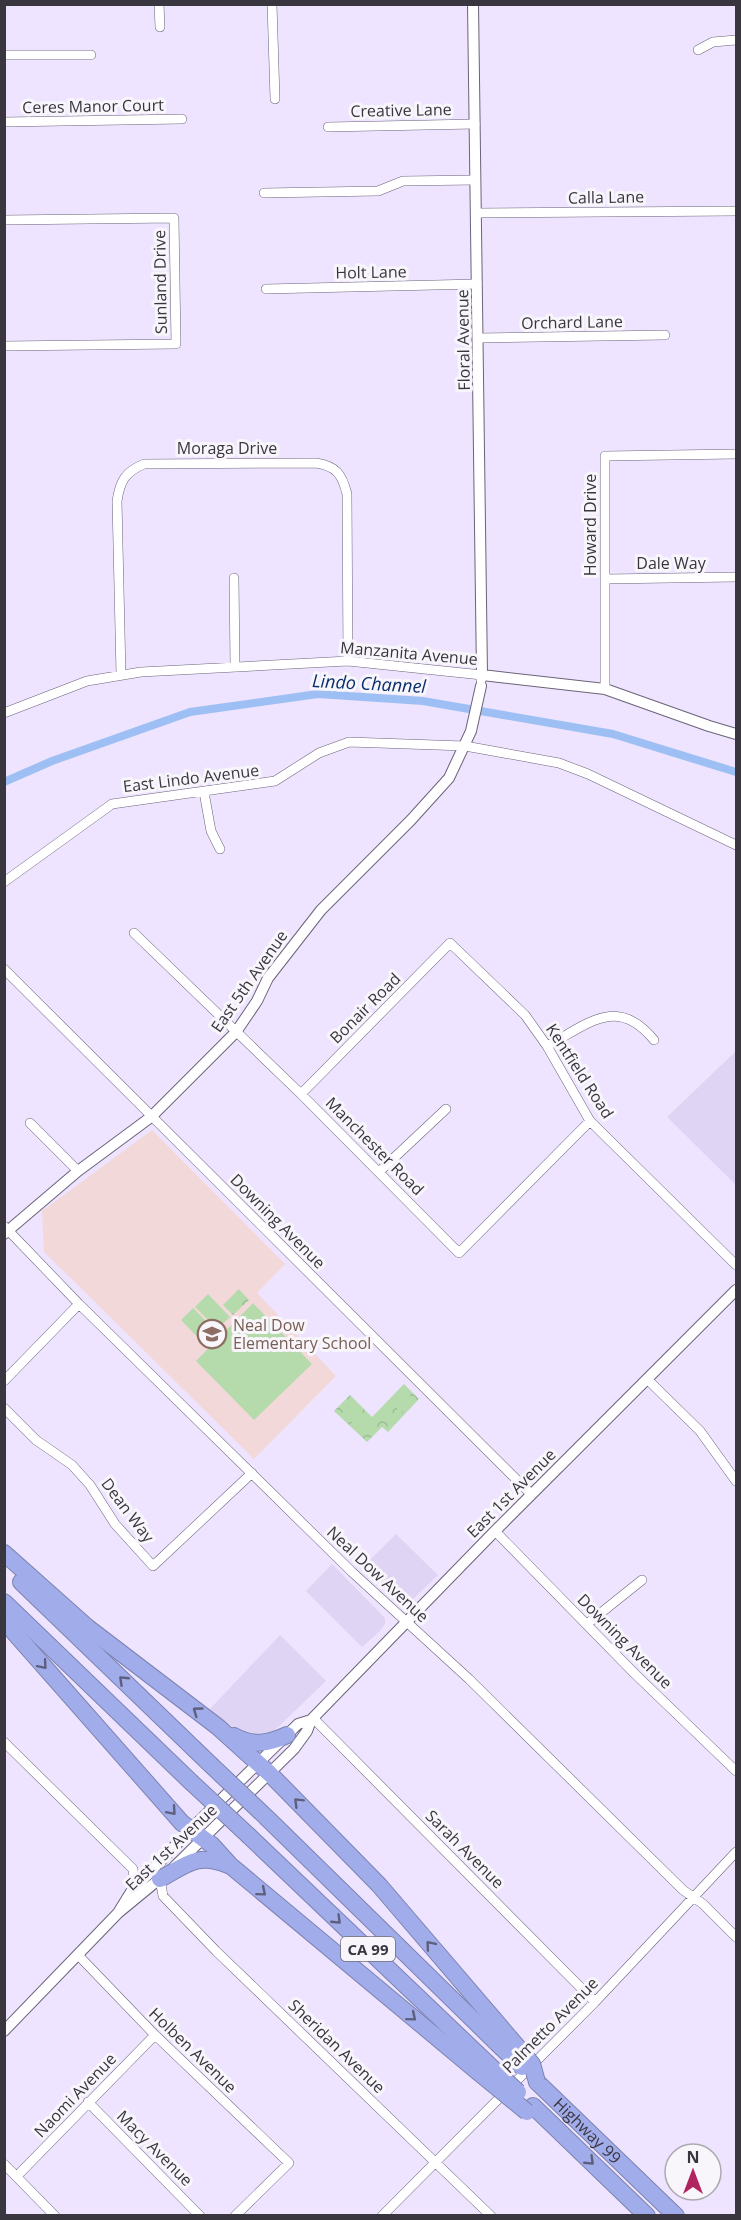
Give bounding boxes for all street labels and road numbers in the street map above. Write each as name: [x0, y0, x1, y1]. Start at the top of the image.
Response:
street label: Ceres Manor Court: [22, 94, 164, 118]
street label: Creative Lane: [350, 98, 452, 122]
street label: Calla Lane: [568, 185, 644, 209]
street label: Sunland Drive: [148, 230, 172, 334]
street label: Holt Lane: [335, 260, 407, 284]
street label: Floral Avenue: [451, 289, 475, 391]
street label: Orchard Lane: [521, 310, 623, 334]
street label: Moraga Drive: [177, 437, 277, 459]
street label: Howard Drive: [579, 474, 601, 576]
street label: Dale Way: [636, 552, 707, 574]
street label: Manzanita Avenue: [339, 636, 479, 670]
street label: East Lindo Avenue: [122, 759, 260, 797]
street label: East 5th Avenue: [206, 926, 292, 1036]
street label: Bonair Road: [325, 968, 405, 1048]
street label: Kentfield Road: [541, 1019, 619, 1123]
street label: Manchester Road: [321, 1092, 429, 1200]
street label: Downing Avenue: [226, 1169, 330, 1273]
street label: East 1st Avenue: [462, 1444, 560, 1542]
street label: Dean Way: [97, 1473, 160, 1547]
street label: Neal Dow Avenue: [322, 1521, 434, 1627]
street label: Downing Avenue: [573, 1589, 677, 1693]
street label: East 1st Avenue: [120, 1799, 222, 1895]
street label: Sarah Avenue: [421, 1805, 509, 1893]
road number: CA 99: [341, 1937, 395, 1961]
street label: Palmetto Avenue: [497, 1972, 603, 2078]
street label: Sheridan Avenue: [284, 1994, 390, 2098]
street label: Holben Avenue: [144, 2003, 242, 2097]
street label: Naomi Avenue: [29, 2048, 121, 2142]
street label: Highway 99: [549, 2093, 626, 2168]
street label: Macy Avenue: [112, 2105, 198, 2191]

